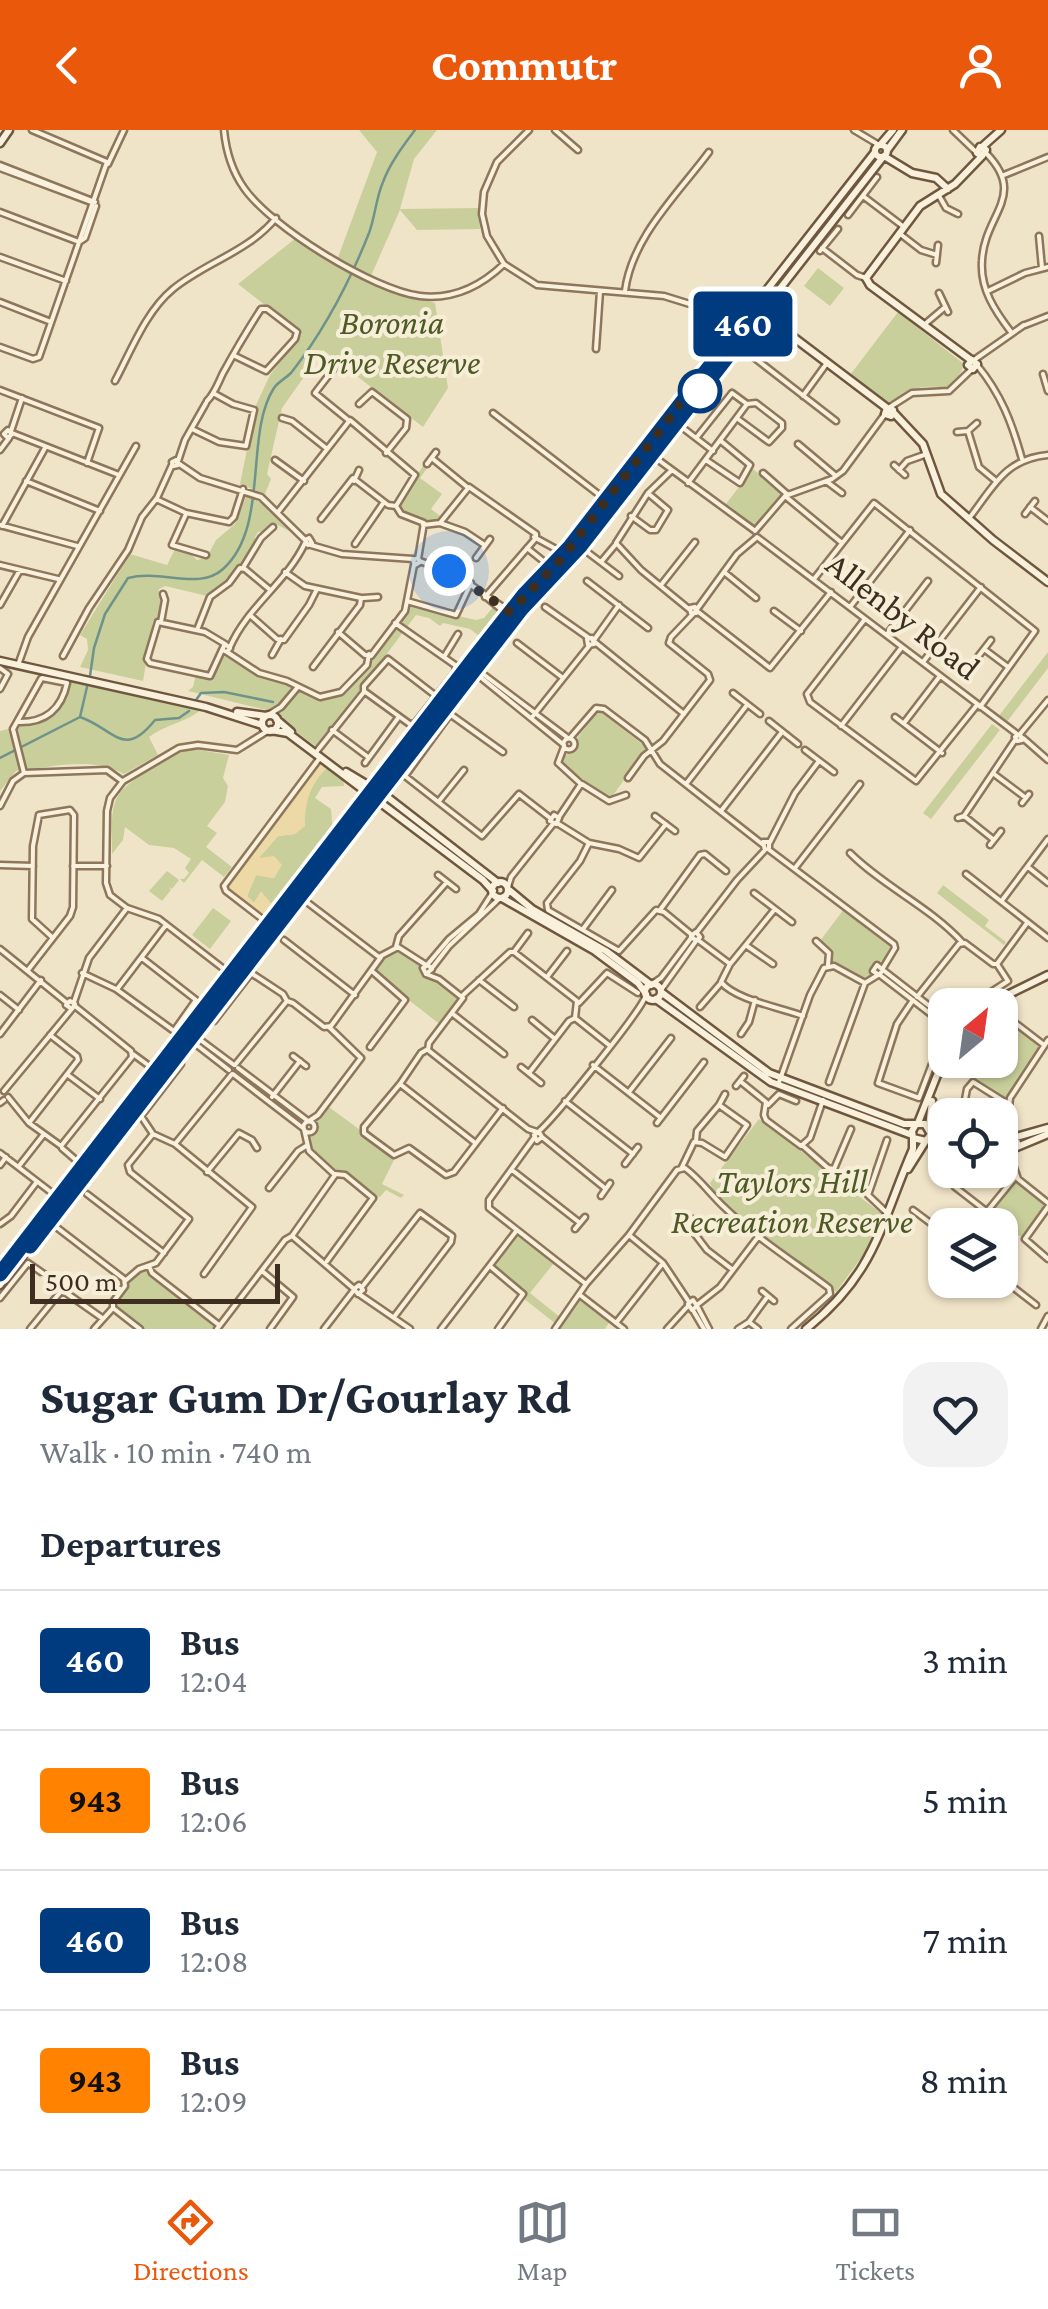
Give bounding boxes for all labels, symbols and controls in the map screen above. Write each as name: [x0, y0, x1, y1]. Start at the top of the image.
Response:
icon: back: [40, 38, 95, 93]
icon: person: [953, 38, 1008, 93]
text: Commutr: [431, 40, 617, 90]
line badge: 460: [686, 292, 800, 356]
park label: Boronia Drive Reserve: [304, 303, 480, 382]
text: 460: [713, 305, 773, 344]
unlabelled marker: [679, 370, 721, 412]
street label: Allenby Road: [818, 544, 988, 688]
your location: [424, 546, 474, 596]
north arrow: [928, 988, 1018, 1078]
map controls: [928, 988, 1018, 1298]
button: locate: [928, 1098, 1018, 1188]
park label: Taylors Hill Recreation Reserve: [671, 1162, 913, 1241]
button: layers: [928, 1208, 1018, 1298]
scale bar: [30, 1259, 280, 1304]
text: 500 m: [45, 1266, 118, 1297]
button: heart: [903, 1362, 1008, 1467]
text: Sugar Gum Dr/Gourlay Rd: [40, 1370, 571, 1423]
text: Walk · 10 min · 740 m: [40, 1434, 312, 1470]
text: Departures: [40, 1523, 221, 1565]
text: Bus: [180, 1621, 239, 1663]
text: 3 min: [922, 1639, 1008, 1681]
text: 460: [65, 1641, 125, 1680]
text: 12:04: [180, 1663, 248, 1699]
text: Bus: [180, 1761, 239, 1803]
text: 5 min: [922, 1779, 1008, 1821]
text: 943: [68, 1781, 122, 1820]
text: 12:06: [180, 1803, 248, 1839]
text: Bus: [180, 1901, 239, 1943]
text: 7 min: [922, 1919, 1008, 1961]
text: 460: [65, 1921, 125, 1960]
text: 12:08: [180, 1943, 249, 1979]
text: Bus: [180, 2041, 239, 2083]
text: 8 min: [920, 2059, 1008, 2101]
text: 943: [68, 2061, 122, 2100]
text: 12:09: [180, 2083, 248, 2119]
tab: Directions: [133, 2195, 249, 2286]
tab: Map: [515, 2195, 570, 2286]
tab: Tickets: [836, 2195, 915, 2286]

